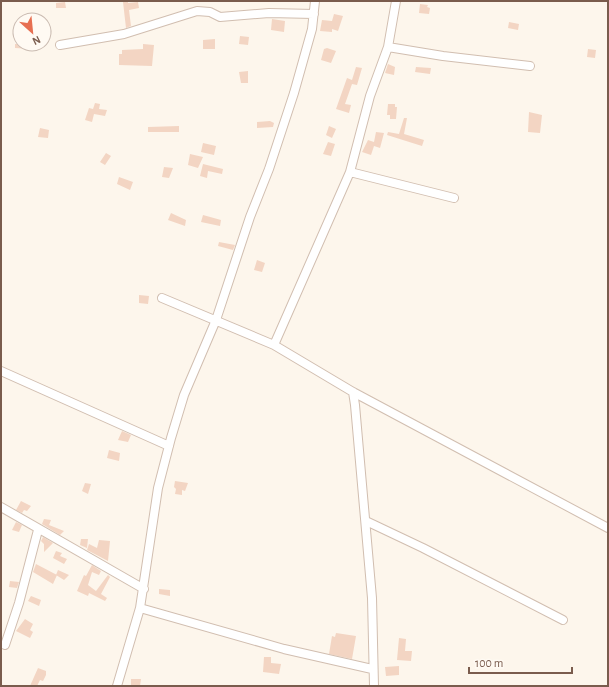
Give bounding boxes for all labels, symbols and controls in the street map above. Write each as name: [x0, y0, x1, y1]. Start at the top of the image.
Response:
north arrow: [12, 12, 52, 52]
text: N: [30, 34, 42, 47]
scale bar: [469, 649, 572, 675]
text: 100 m: [475, 657, 503, 669]

